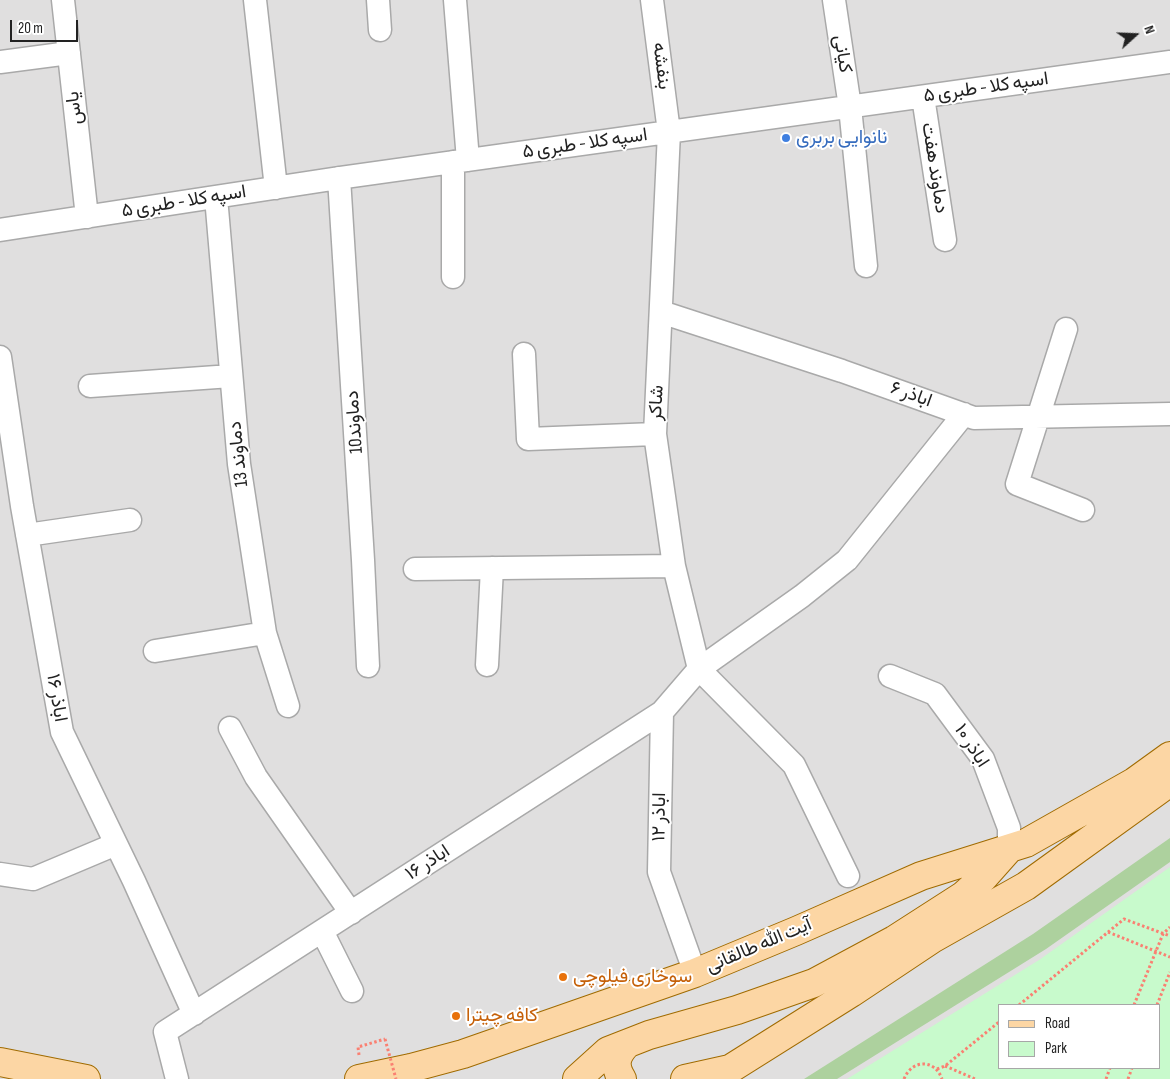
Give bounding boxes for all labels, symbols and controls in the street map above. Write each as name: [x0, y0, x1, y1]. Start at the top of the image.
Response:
scale bar: [12, 10, 80, 42]
north arrow: [1110, 10, 1160, 60]
text: 20 m: [18, 19, 43, 38]
text: N: [1140, 23, 1159, 36]
street label: کیانی: [828, 33, 856, 75]
street label: بنفشه: [647, 41, 675, 91]
street label: اسپه کلا - طبری ۵: [922, 68, 1050, 108]
street label: یاس: [62, 90, 88, 126]
street label: دماوند هفت: [916, 121, 952, 215]
street label: اسپه کلا - طبری ۵: [521, 124, 649, 164]
place label: نانوایی بربری: [796, 127, 887, 149]
marker: نانوایی بربری: [780, 132, 792, 144]
street label: اسپه کلا - طبری ۵: [120, 181, 248, 223]
street label: اباذر ۶: [887, 377, 935, 413]
street label: شاکر: [645, 385, 669, 421]
street label: دماوند10: [341, 390, 369, 454]
street label: دماوند 13: [224, 420, 254, 488]
street label: اباذر ۱۶: [41, 672, 71, 724]
street label: اباذر ۱۰: [949, 720, 993, 772]
street label: اباذر ۱۲: [648, 792, 672, 842]
street label: اباذر ۱۶: [402, 840, 454, 886]
street label: آیت الله طالقانی: [703, 913, 815, 979]
place label: سوخاری فیلوچی: [573, 966, 692, 988]
marker: سوخاری فیلوچی: [557, 971, 569, 983]
legend: [998, 1004, 1160, 1069]
place label: کافه چیترا: [466, 1005, 538, 1027]
marker: کافه چیترا: [450, 1010, 462, 1022]
text: Road: [1045, 1014, 1070, 1033]
text: Park: [1045, 1039, 1067, 1058]

